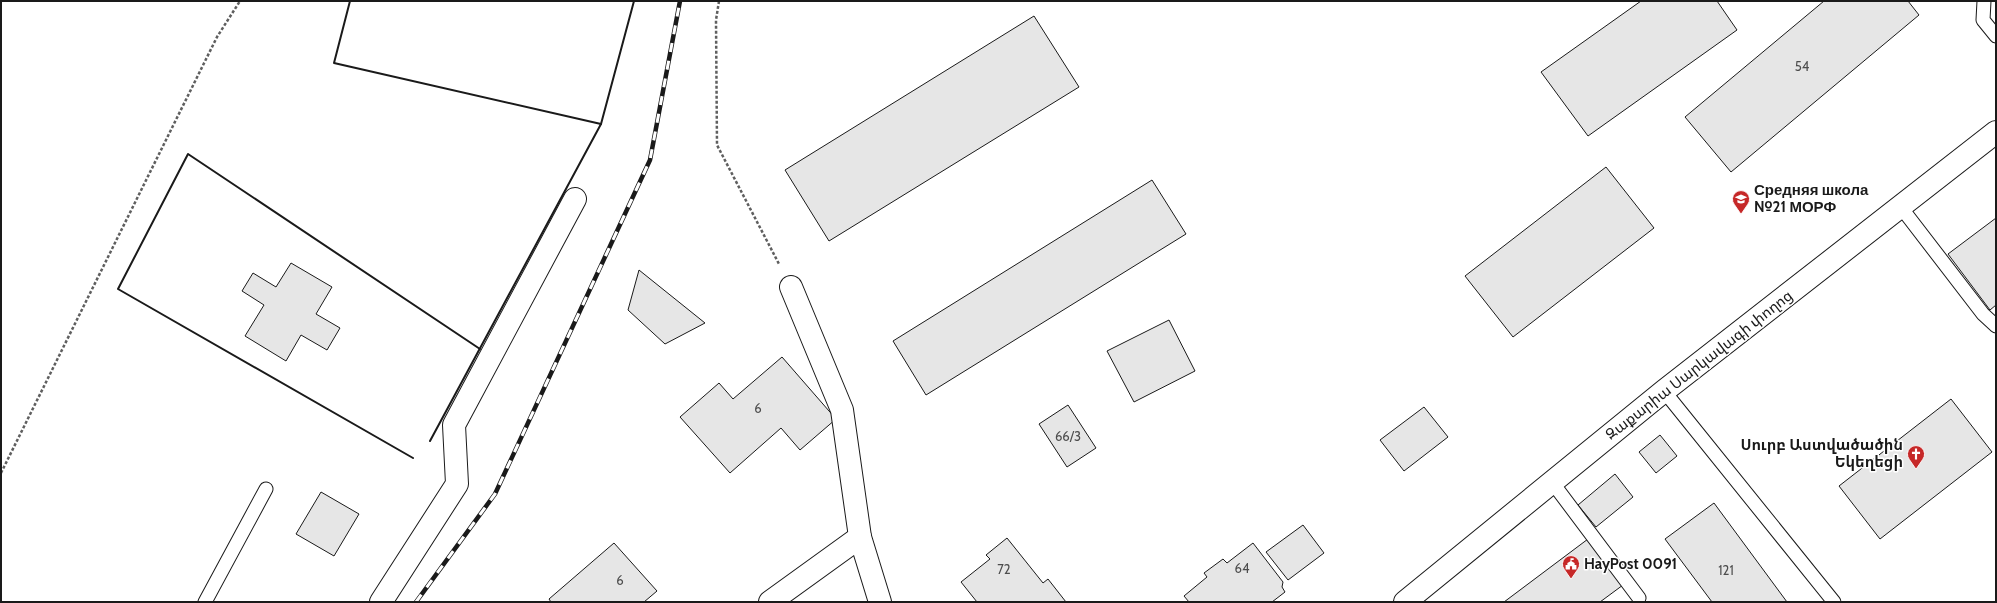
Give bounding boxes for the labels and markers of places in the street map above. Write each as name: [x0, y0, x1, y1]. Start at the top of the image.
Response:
place label: Средняя школа №21 МОРФ: [1754, 181, 1869, 216]
school or university icon: Средняя школа №21 МОРФ: [1731, 189, 1751, 214]
place label: Սուրբ Աստվածածին Եկեղեցի: [1740, 436, 1903, 471]
church icon: Սուրբ Աստվածածին Եկեղեցի: [1906, 444, 1926, 469]
public building icon: HayPost 0091: [1561, 554, 1581, 579]
place label: HayPost 0091: [1584, 555, 1677, 573]

